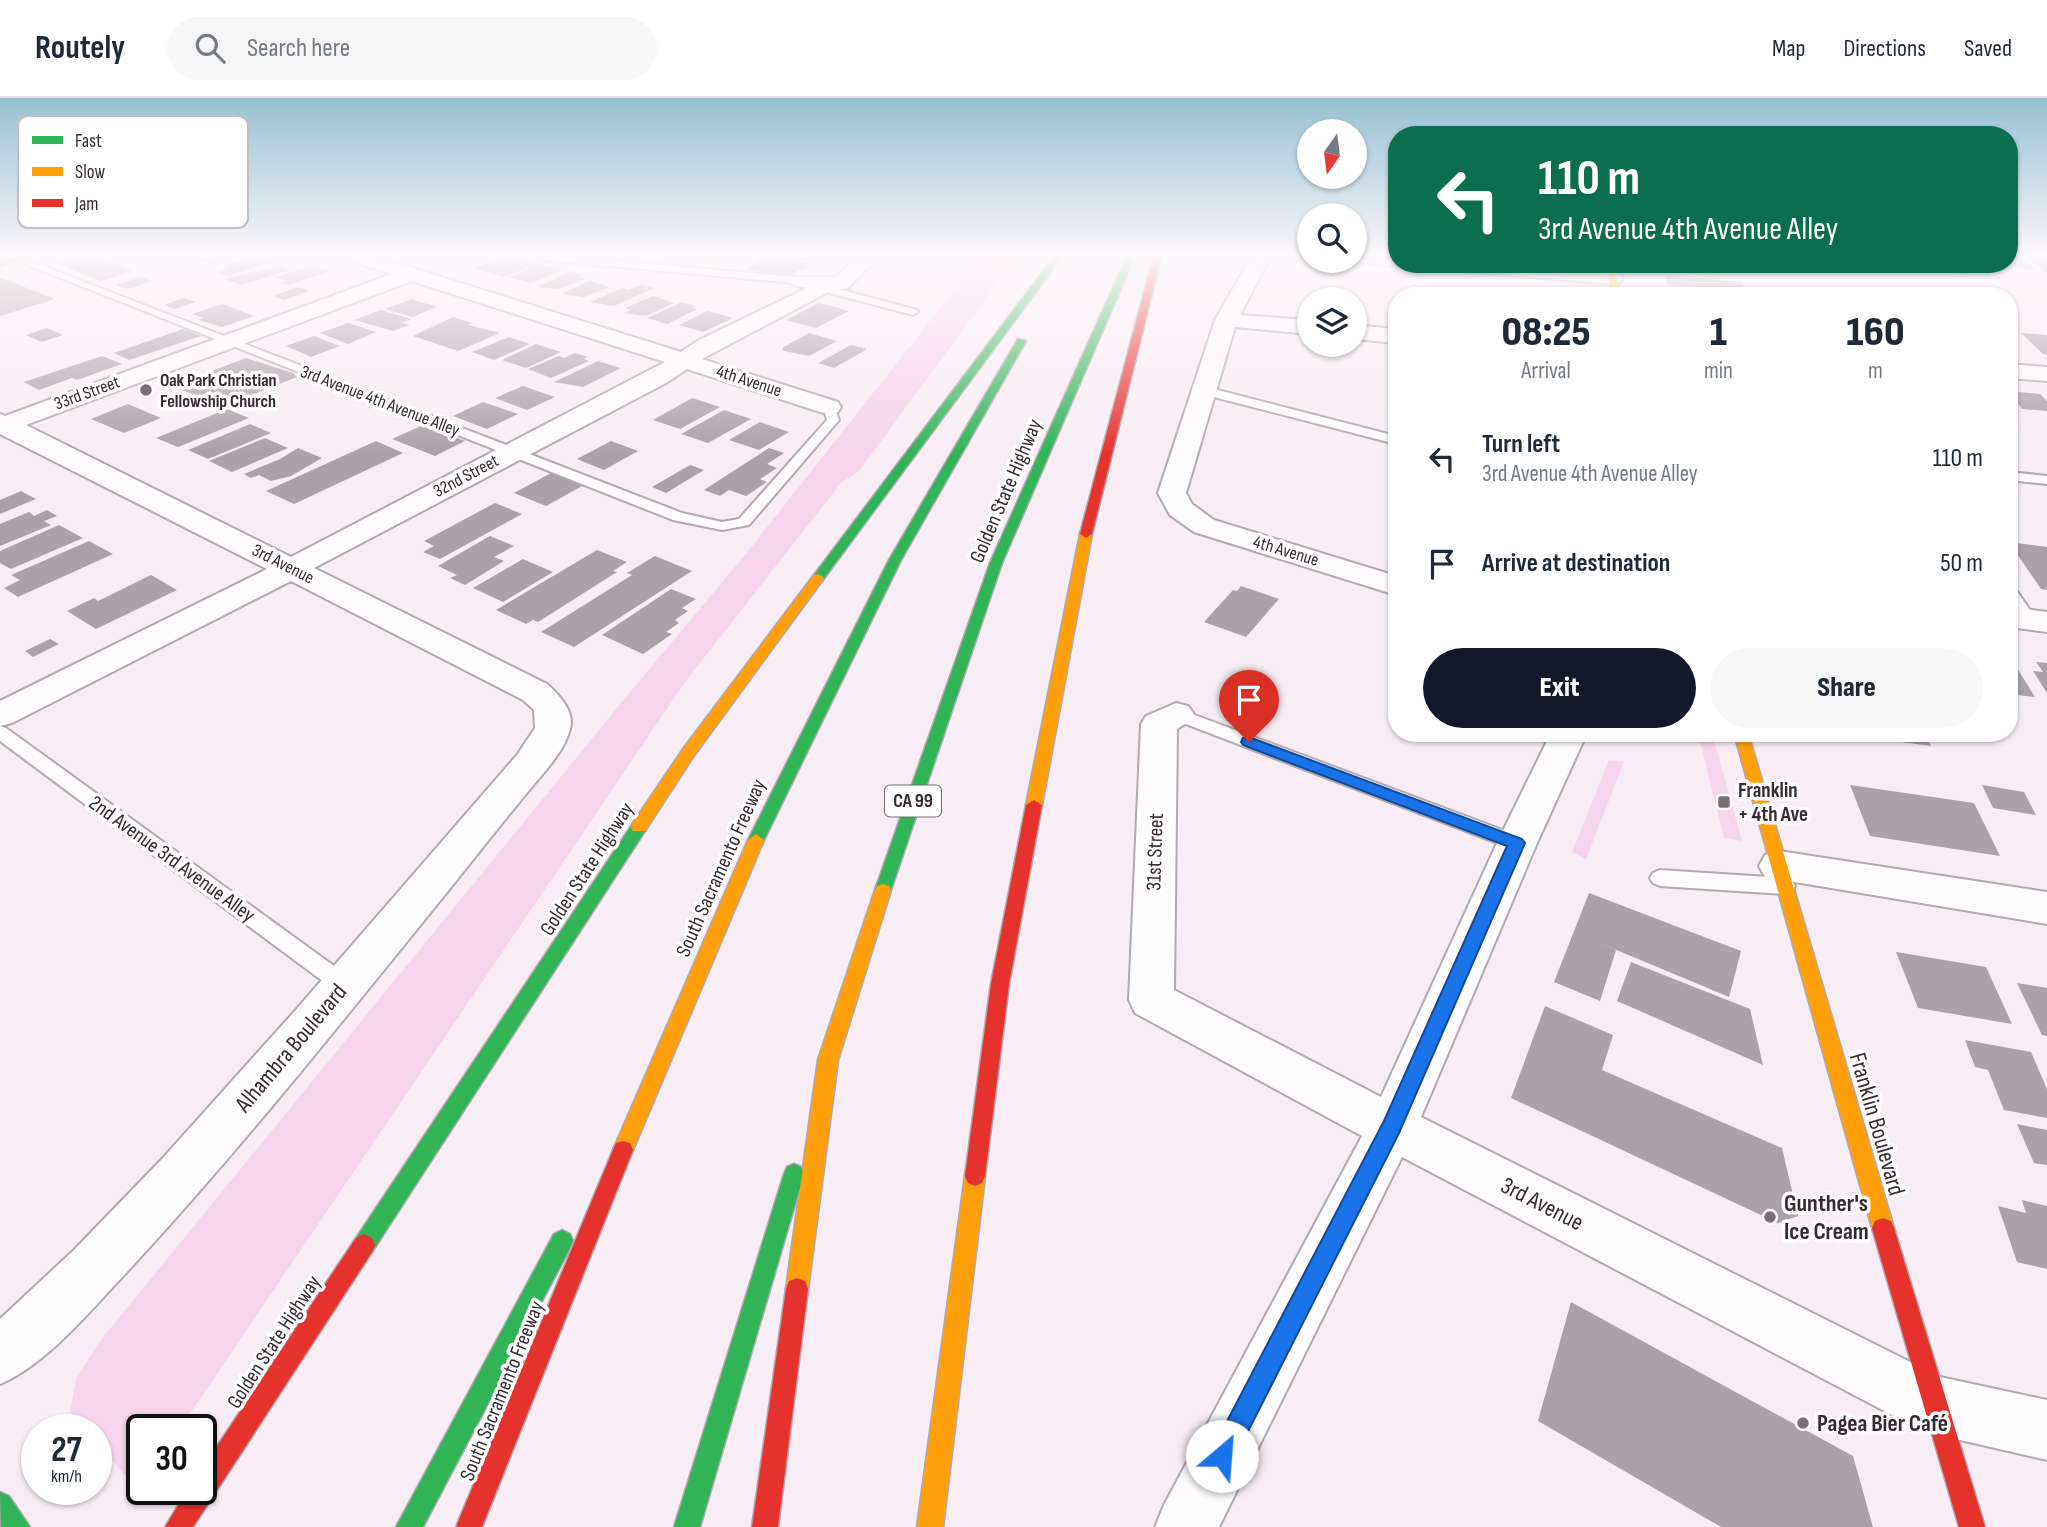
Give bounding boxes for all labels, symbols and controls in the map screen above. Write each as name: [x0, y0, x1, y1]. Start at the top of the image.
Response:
search box: [167, 17, 657, 80]
text: Routely: [35, 28, 125, 68]
icon: search: [191, 29, 229, 67]
text: Search here: [247, 33, 350, 64]
text: Map: [1772, 34, 1805, 63]
text: Directions: [1843, 34, 1926, 63]
text: Saved: [1964, 34, 2012, 63]
legend: [18, 116, 248, 228]
north arrow: [1297, 119, 1367, 189]
map controls: [1297, 119, 1367, 357]
text: Fast: [75, 130, 102, 153]
text: 110 m: [1538, 150, 1640, 209]
icon: left: [1423, 154, 1514, 245]
text: Slow: [75, 161, 105, 184]
text: Jam: [74, 193, 98, 216]
button: search: [1297, 203, 1367, 273]
text: 3rd Avenue 4th Avenue Alley: [1538, 210, 1838, 249]
button: layers: [1297, 287, 1367, 357]
text: 08:25: [1501, 307, 1591, 358]
text: 1: [1710, 307, 1727, 358]
text: 160: [1846, 307, 1905, 358]
text: Arrival: [1521, 357, 1571, 385]
text: min: [1704, 357, 1733, 385]
text: m: [1868, 357, 1883, 385]
street label: 3rd Avenue 4th Avenue Alley: [297, 361, 463, 441]
street label: 4th Avenue: [714, 361, 784, 401]
place label: Oak Park Christian Fellowship Church: [160, 370, 277, 412]
street label: 33rd Street: [51, 371, 123, 415]
marker: Oak Park Christian Fellowship Church: [138, 382, 154, 398]
street label: Golden State Highway: [964, 415, 1048, 567]
text: Turn left: [1482, 429, 1560, 460]
icon: left: [1423, 440, 1461, 478]
text: 110 m: [1932, 443, 1983, 474]
street label: 32nd Street: [430, 450, 503, 502]
text: 3rd Avenue 4th Avenue Alley: [1482, 460, 1698, 488]
street label: 4th Avenue: [1251, 531, 1321, 571]
street label: 3rd Avenue: [248, 539, 318, 589]
icon: arrive: [1423, 545, 1461, 583]
text: Arrive at destination: [1482, 548, 1670, 579]
text: 50 m: [1940, 548, 1983, 579]
button: Exit: [1423, 648, 1696, 728]
button: Share: [1710, 648, 1983, 728]
pin: [1219, 670, 1279, 742]
icon: arrive: [1230, 681, 1268, 719]
street label: South Sacramento Freeway: [671, 775, 771, 961]
place label: Franklin + 4th Ave: [1738, 778, 1808, 827]
road number: CA 99: [885, 786, 941, 816]
street label: 2nd Avenue 3rd Avenue Alley: [84, 790, 260, 928]
marker: Franklin + 4th Ave: [1716, 794, 1732, 810]
street label: Golden State Highway: [535, 798, 639, 940]
street label: 31st Street: [1141, 813, 1169, 891]
street label: Alhambra Boulevard: [228, 978, 353, 1119]
street label: Franklin Boulevard: [1843, 1049, 1911, 1199]
street label: 3rd Avenue: [1496, 1171, 1588, 1237]
place label: Gunther's Ice Cream: [1784, 1189, 1869, 1246]
marker: Gunther's Ice Cream: [1762, 1209, 1778, 1225]
street label: Golden State Highway: [222, 1271, 326, 1413]
street label: South Sacramento Freeway: [455, 1297, 549, 1485]
place label: Pagea Bier Café: [1817, 1409, 1948, 1438]
speed limit sign: 30: [126, 1414, 217, 1505]
marker: Pagea Bier Café: [1795, 1415, 1811, 1431]
position arrow: [1185, 1419, 1259, 1493]
text: 27: [51, 1429, 82, 1472]
text: km/h: [51, 1466, 82, 1487]

